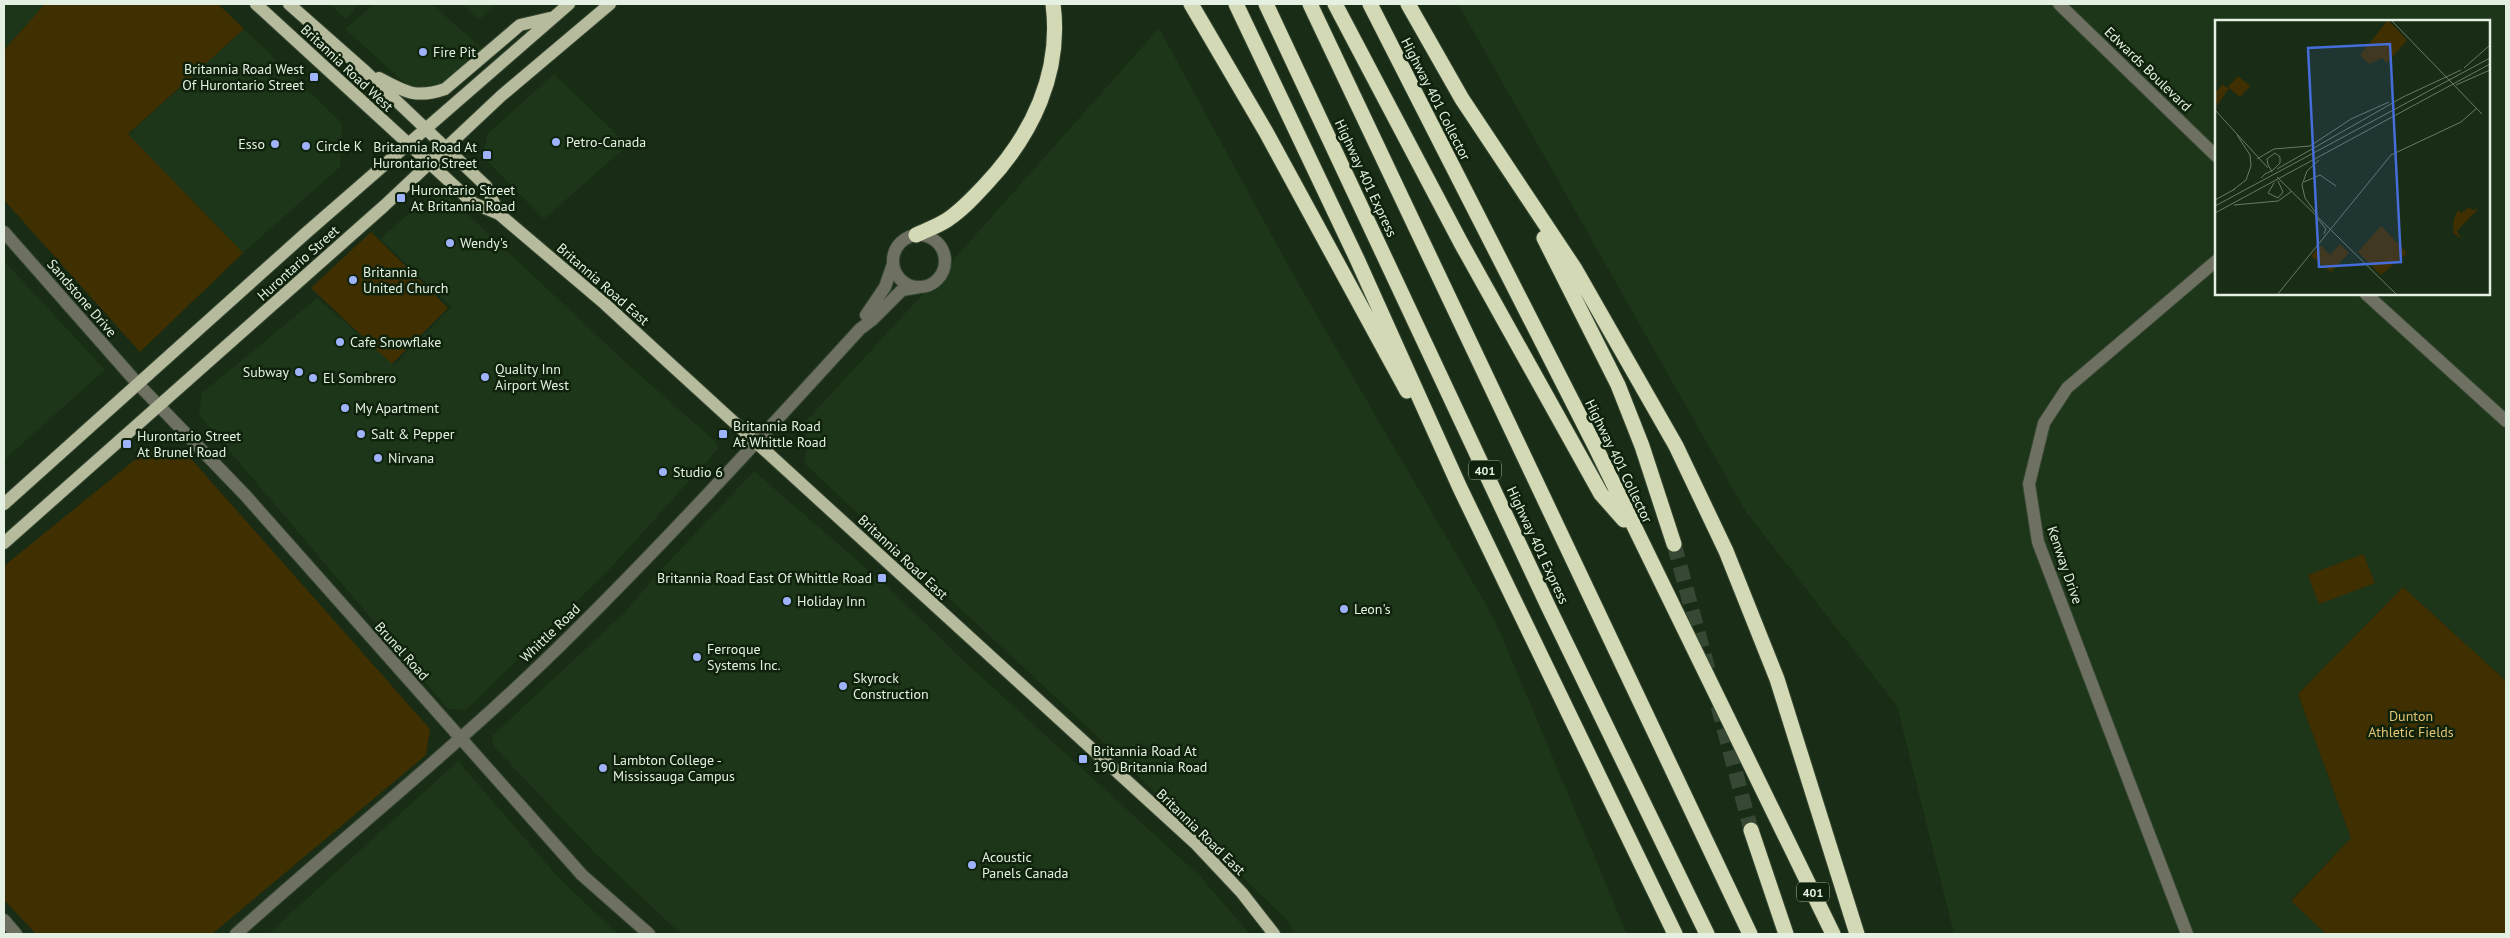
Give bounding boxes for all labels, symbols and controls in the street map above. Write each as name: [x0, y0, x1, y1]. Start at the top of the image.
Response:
street label: Britannia Road West: [297, 20, 397, 116]
inset map: [2215, 20, 2490, 295]
street label: Edwards Boulevard: [2101, 23, 2195, 115]
street label: Highway 401 Collector: [1397, 35, 1475, 164]
place label: Fire Pit: [433, 43, 476, 61]
marker: Fire Pit: [417, 46, 429, 58]
place label: Britannia Road West Of Hurontario Street: [182, 60, 304, 94]
marker: Britannia Road West Of Hurontario Street: [308, 71, 320, 83]
street label: Highway 401 Express: [1331, 116, 1401, 240]
place label: Petro-Canada: [566, 133, 646, 151]
place label: Esso: [238, 135, 265, 153]
marker: Petro-Canada: [550, 136, 562, 148]
place label: Circle K: [316, 137, 363, 155]
marker: Esso: [269, 138, 281, 150]
place label: Britannia Road At Hurontario Street: [373, 138, 477, 172]
marker: Circle K: [300, 140, 312, 152]
marker: Britannia Road At Hurontario Street: [481, 149, 493, 161]
place label: Hurontario Street At Britannia Road: [411, 181, 515, 215]
marker: Hurontario Street At Britannia Road: [395, 192, 407, 204]
street label: Hurontario Street: [253, 221, 343, 305]
place label: Wendy's: [460, 234, 508, 252]
marker: Wendy's: [444, 237, 456, 249]
street label: Britannia Road East: [553, 239, 653, 329]
street label: Sandstone Drive: [43, 255, 121, 341]
place label: Britannia United Church: [363, 263, 448, 297]
marker: Britannia United Church: [347, 274, 359, 286]
place label: Cafe Snowflake: [350, 333, 441, 351]
marker: Cafe Snowflake: [334, 336, 346, 348]
place label: Quality Inn Airport West: [495, 360, 569, 394]
place label: Subway: [243, 363, 289, 381]
marker: Subway: [293, 366, 305, 378]
place label: El Sombrero: [323, 369, 396, 387]
marker: Quality Inn Airport West: [479, 371, 491, 383]
marker: El Sombrero: [307, 372, 319, 384]
street label: Highway 401 Collector: [1581, 396, 1657, 526]
place label: My Apartment: [355, 399, 439, 417]
marker: My Apartment: [339, 402, 351, 414]
place label: Britannia Road At Whittle Road: [733, 417, 826, 451]
place label: Salt & Pepper: [371, 425, 455, 443]
place label: Hurontario Street At Brunel Road: [137, 427, 241, 461]
marker: Salt & Pepper: [355, 428, 367, 440]
marker: Britannia Road At Whittle Road: [717, 428, 729, 440]
marker: Hurontario Street At Brunel Road: [121, 438, 133, 450]
place label: Nirvana: [388, 449, 434, 467]
marker: Nirvana: [372, 452, 384, 464]
road number: 401: [1469, 460, 1501, 480]
place label: Studio 6: [673, 463, 723, 481]
marker: Studio 6: [657, 466, 669, 478]
street label: Highway 401 Express: [1503, 483, 1573, 607]
street label: Britannia Road East: [854, 511, 952, 604]
street label: Kenway Drive: [2043, 524, 2087, 606]
place label: Britannia Road East Of Whittle Road: [657, 569, 872, 587]
marker: Britannia Road East Of Whittle Road: [876, 572, 888, 584]
place label: Holiday Inn: [797, 592, 865, 610]
marker: Holiday Inn: [781, 595, 793, 607]
street label: Whittle Road: [516, 600, 584, 666]
place label: Leon's: [1354, 600, 1391, 618]
marker: Leon's: [1338, 603, 1350, 615]
street label: Brunel Road: [371, 618, 433, 684]
place label: Ferroque Systems Inc.: [707, 640, 781, 674]
marker: Ferroque Systems Inc.: [691, 651, 703, 663]
place label: Skyrock Construction: [853, 669, 929, 703]
marker: Skyrock Construction: [837, 680, 849, 692]
park label: Dunton Athletic Fields: [2368, 707, 2454, 741]
place label: Britannia Road At 190 Britannia Road: [1093, 742, 1207, 776]
place label: Lambton College - Mississauga Campus: [613, 751, 735, 785]
marker: Britannia Road At 190 Britannia Road: [1077, 753, 1089, 765]
marker: Lambton College - Mississauga Campus: [597, 762, 609, 774]
street label: Britannia Road East: [1153, 785, 1249, 879]
place label: Acoustic Panels Canada: [982, 848, 1069, 882]
marker: Acoustic Panels Canada: [966, 859, 978, 871]
road number: 401: [1797, 882, 1829, 902]

